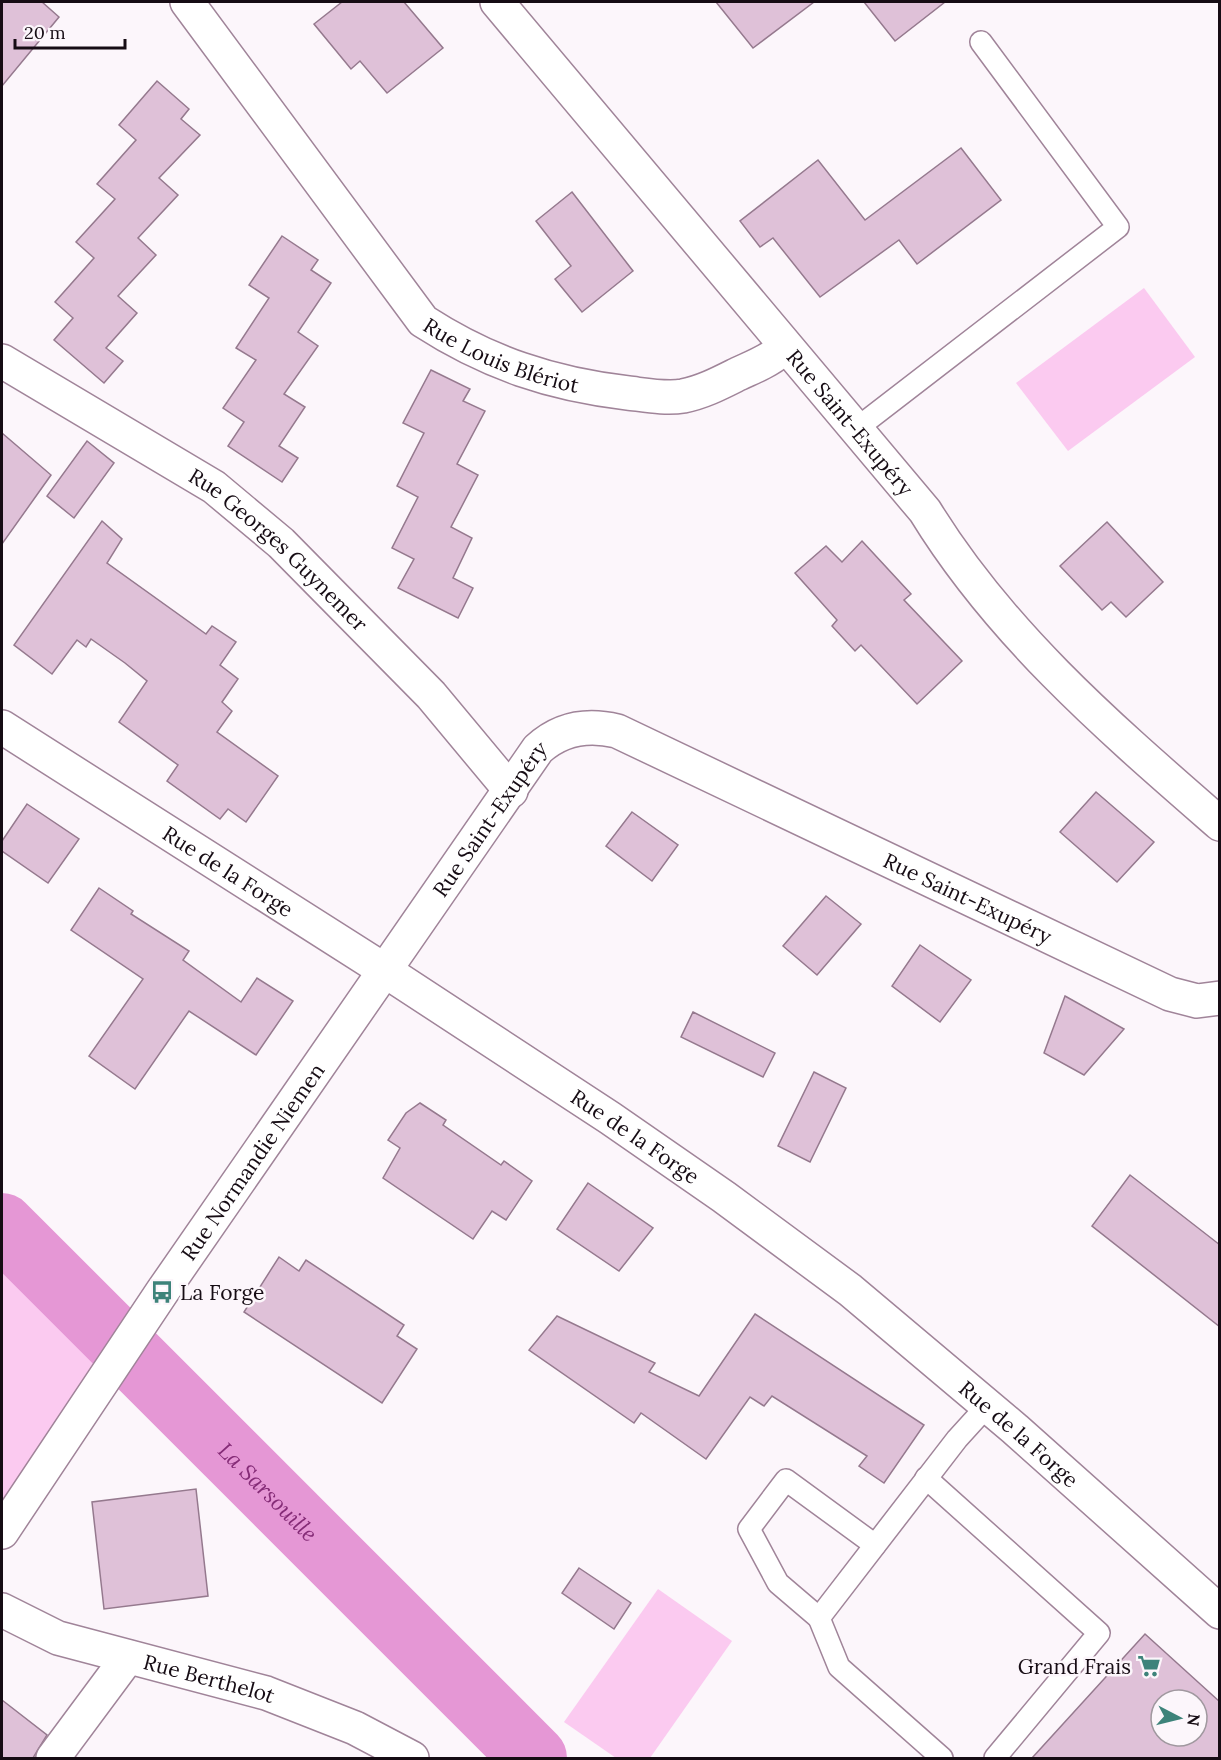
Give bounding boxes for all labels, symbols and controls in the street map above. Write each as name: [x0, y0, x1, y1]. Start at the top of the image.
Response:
scale bar: [15, 12, 124, 50]
text: 20 m: [24, 21, 66, 44]
street label: Rue Louis Blériot: [419, 311, 582, 399]
street label: Rue Saint-Exupéry: [781, 343, 920, 501]
street label: Rue Georges Guynemer: [184, 462, 374, 637]
street label: Rue Saint-Exupéry: [426, 734, 552, 902]
street label: Rue de la Forge: [158, 819, 299, 922]
street label: Rue Saint-Exupéry: [879, 846, 1056, 949]
street label: Rue Normandie Niemen: [175, 1058, 330, 1265]
street label: Rue de la Forge: [566, 1083, 705, 1189]
bus stop icon: La Forge: [149, 1279, 175, 1305]
place label: La Forge: [180, 1279, 264, 1306]
street label: Rue de la Forge: [954, 1374, 1084, 1493]
water label: La Sarsouille: [212, 1436, 323, 1547]
street label: Rue Berthelot: [141, 1648, 280, 1709]
place label: Grand Frais: [1018, 1653, 1131, 1680]
supermarket icon: Grand Frais: [1136, 1653, 1162, 1679]
north arrow: [1149, 1688, 1209, 1748]
text: N: [1183, 1712, 1205, 1727]

